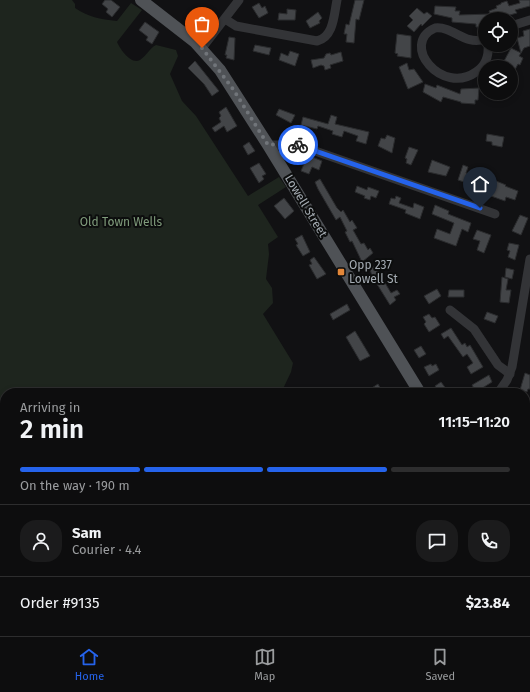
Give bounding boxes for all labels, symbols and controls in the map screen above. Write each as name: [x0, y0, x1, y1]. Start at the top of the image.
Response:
pin: [185, 7.0, 219, 48]
map controls: [478, 12, 518, 100]
button: locate: [478, 12, 518, 52]
icon: bag: [191, 13, 213, 35]
button: layers: [478, 60, 518, 100]
courier: [278, 125, 318, 165]
icon: bike: [287, 134, 309, 156]
pin: [463, 167, 497, 208]
street label: Lowell Street: [282, 172, 331, 240]
icon: home: [469, 173, 491, 195]
park label: Old Town Wells: [80, 215, 163, 229]
place label: Opp 237 Lowell St: [349, 258, 399, 286]
marker: Opp 237 Lowell St: [336, 267, 346, 277]
text: Arriving in: [20, 400, 80, 415]
text: 11:15–11:20: [439, 413, 510, 431]
text: 2 min: [20, 414, 84, 445]
text: On the way · 190 m: [20, 478, 130, 493]
button: person: [20, 520, 62, 562]
button: chat: [416, 520, 458, 562]
button: phone: [468, 520, 510, 562]
text: Sam: [72, 524, 101, 542]
text: Courier · 4.4: [72, 542, 142, 557]
text: Order #9135: [20, 594, 99, 612]
text: $23.84: [466, 594, 510, 612]
tab: Home: [75, 646, 104, 683]
tab: Map: [254, 646, 276, 683]
tab: Saved: [425, 646, 455, 683]

